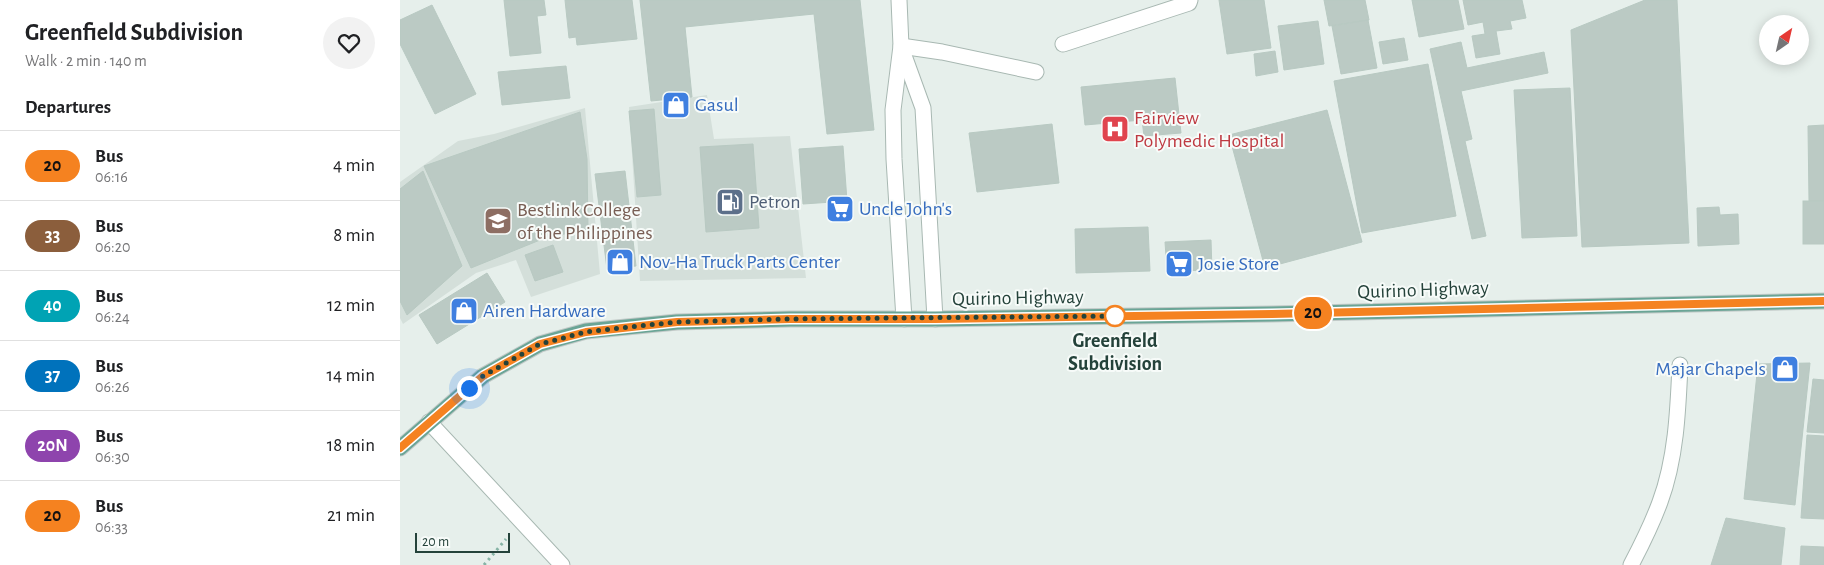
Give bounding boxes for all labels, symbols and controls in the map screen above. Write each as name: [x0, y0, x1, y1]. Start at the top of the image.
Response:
north arrow: [1759, 15, 1809, 65]
map controls: [1759, 15, 1809, 65]
button: heart: [323, 17, 375, 69]
text: Greenfield Subdivision: [25, 21, 243, 45]
text: Walk · 2 min · 140 m: [25, 53, 147, 69]
shop icon: Gasul: [661, 90, 691, 120]
place label: Gasul: [695, 95, 739, 115]
text: Departures: [25, 98, 111, 117]
place label: Fairview Polymedic Hospital: [1134, 108, 1284, 151]
hospital icon: Fairview Polymedic Hospital: [1100, 114, 1130, 144]
text: Bus: [95, 147, 123, 166]
text: 4 min: [333, 156, 375, 175]
text: 20: [44, 157, 61, 175]
text: 06:16: [95, 169, 128, 185]
fuel station icon: Petron: [715, 187, 745, 217]
place label: Petron: [749, 192, 801, 212]
supermarket icon: Uncle John's: [825, 194, 855, 224]
place label: Uncle John's: [859, 199, 952, 219]
place label: Bestlink College of the Philippines: [517, 200, 653, 243]
school or university icon: Bestlink College of the Philippines: [483, 206, 513, 236]
text: Bus: [95, 217, 123, 236]
text: 8 min: [333, 226, 375, 245]
text: 33: [45, 227, 60, 245]
text: 06:20: [95, 239, 130, 255]
shop icon: Nov-Ha Truck Parts Center: [605, 247, 635, 277]
supermarket icon: Josie Store: [1164, 249, 1194, 279]
place label: Nov-Ha Truck Parts Center: [639, 252, 841, 272]
place label: Josie Store: [1198, 254, 1279, 274]
street label: Quirino Highway: [1357, 278, 1490, 302]
text: Bus: [95, 287, 123, 306]
street label: Quirino Highway: [952, 287, 1084, 309]
text: 12 min: [327, 296, 375, 315]
shop icon: Airen Hardware: [449, 296, 479, 326]
text: 40: [43, 297, 62, 315]
line badge: 20: [1290, 297, 1336, 329]
place label: Airen Hardware: [483, 301, 606, 321]
text: 20: [1304, 304, 1322, 322]
marker: Greenfield Subdivision: [1104, 305, 1126, 327]
text: 06:24: [95, 309, 130, 325]
place label: Greenfield Subdivision: [1068, 331, 1162, 374]
shop icon: Majar Chapels: [1770, 354, 1800, 384]
text: Bus: [95, 357, 123, 376]
place label: Majar Chapels: [1655, 359, 1766, 379]
text: 14 min: [327, 366, 375, 385]
text: 37: [45, 367, 60, 385]
your location: [457, 376, 482, 401]
text: 06:26: [95, 379, 129, 395]
text: Bus: [95, 427, 123, 446]
text: 18 min: [327, 436, 375, 455]
text: 20N: [37, 437, 68, 455]
text: 06:30: [95, 449, 130, 465]
text: Bus: [95, 497, 123, 516]
text: 21 min: [327, 506, 375, 525]
text: 20: [44, 507, 61, 525]
text: 06:33: [95, 519, 128, 535]
scale bar: [415, 530, 510, 553]
text: 20 m: [422, 535, 449, 549]

